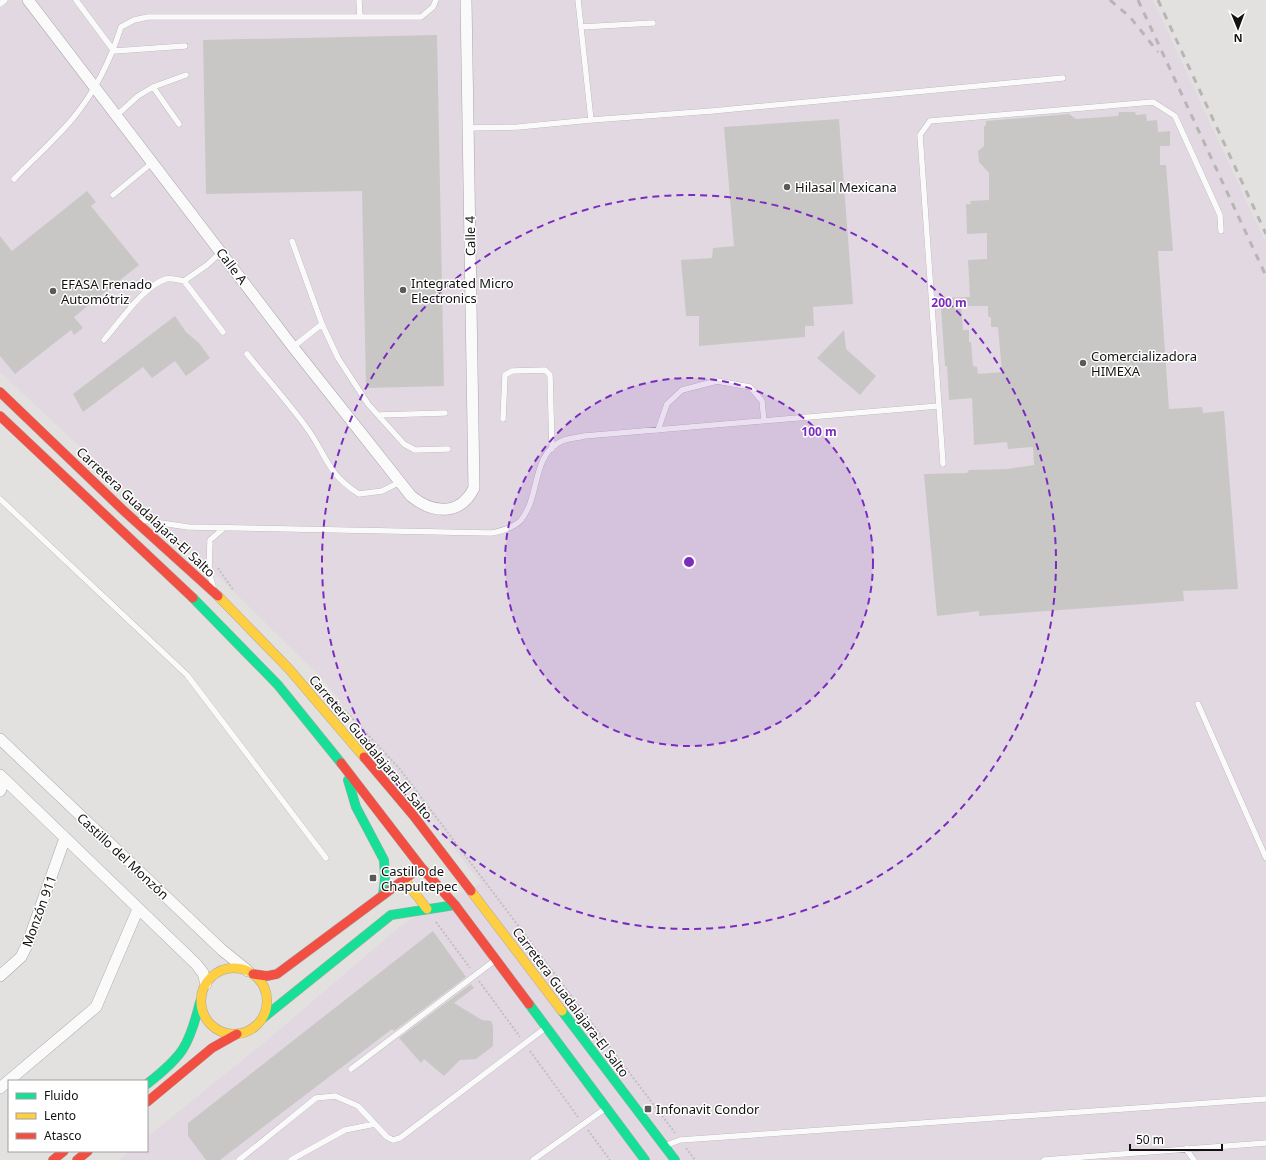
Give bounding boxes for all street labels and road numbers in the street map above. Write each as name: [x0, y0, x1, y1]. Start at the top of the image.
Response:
street label: Calle 4: [461, 215, 479, 256]
street label: Calle A: [212, 244, 252, 288]
street label: Carretera Guadalajara-El Salto: [73, 443, 219, 581]
street label: Carretera Guadalajara-El Salto: [305, 671, 437, 823]
street label: Castillo del Monzón: [73, 809, 173, 903]
street label: Monzón 911: [18, 872, 60, 950]
street label: Carretera Guadalajara-El Salto: [509, 923, 633, 1081]

